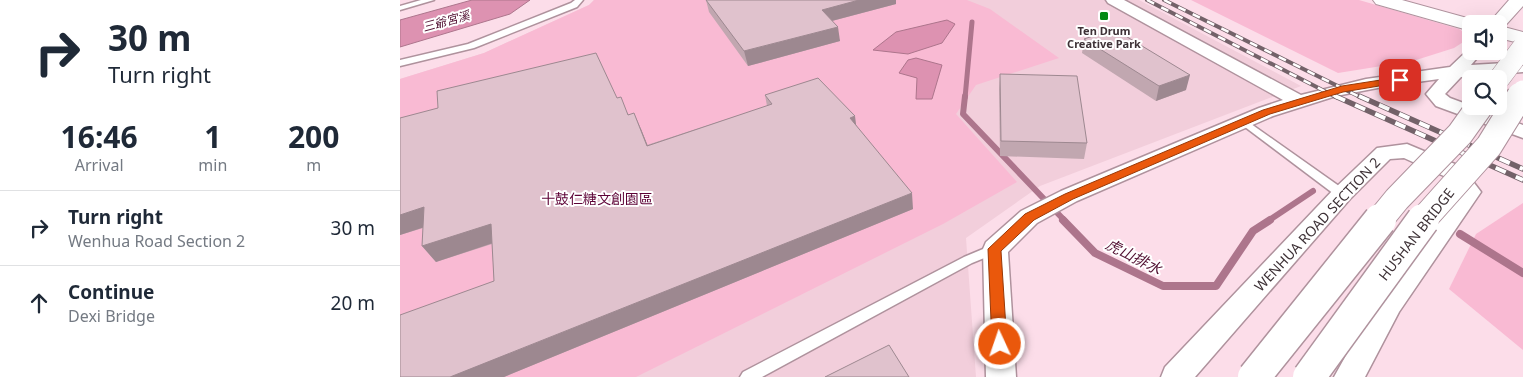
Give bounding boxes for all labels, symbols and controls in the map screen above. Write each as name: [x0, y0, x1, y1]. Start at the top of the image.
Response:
water label: 三爺宮溪: [421, 6, 473, 35]
marker: Ten Drum Creative Park: [1098, 10, 1110, 22]
text: 30 m: [108, 14, 191, 61]
map controls: [1462, 15, 1507, 115]
button: sound: [1462, 15, 1507, 60]
icon: right: [25, 20, 90, 85]
place label: Ten Drum Creative Park: [1067, 23, 1141, 51]
text: Turn right: [108, 59, 211, 89]
pin: [1379, 59, 1421, 101]
icon: arrive: [1386, 66, 1414, 94]
button: search: [1462, 70, 1507, 115]
text: 16:46: [61, 116, 138, 157]
text: 1: [204, 116, 221, 157]
text: 200: [288, 116, 339, 157]
street label: WENHUA ROAD SECTION 2: [1250, 153, 1384, 295]
text: Arrival: [75, 154, 124, 176]
text: min: [198, 154, 227, 176]
text: m: [306, 154, 321, 176]
street label: HUSHAN BRIDGE: [1374, 184, 1458, 284]
park label: 十鼓仁糖文創園區: [541, 189, 653, 208]
text: Turn right: [68, 204, 163, 230]
icon: right: [25, 214, 53, 242]
text: 30 m: [331, 215, 375, 241]
text: Wenhua Road Section 2: [68, 230, 245, 252]
water label: 虎山排水: [1103, 233, 1166, 279]
text: Continue: [68, 279, 154, 305]
icon: ahead: [25, 289, 53, 317]
text: 20 m: [331, 290, 375, 316]
text: Dexi Bridge: [68, 305, 155, 327]
position arrow: [973, 317, 1025, 369]

